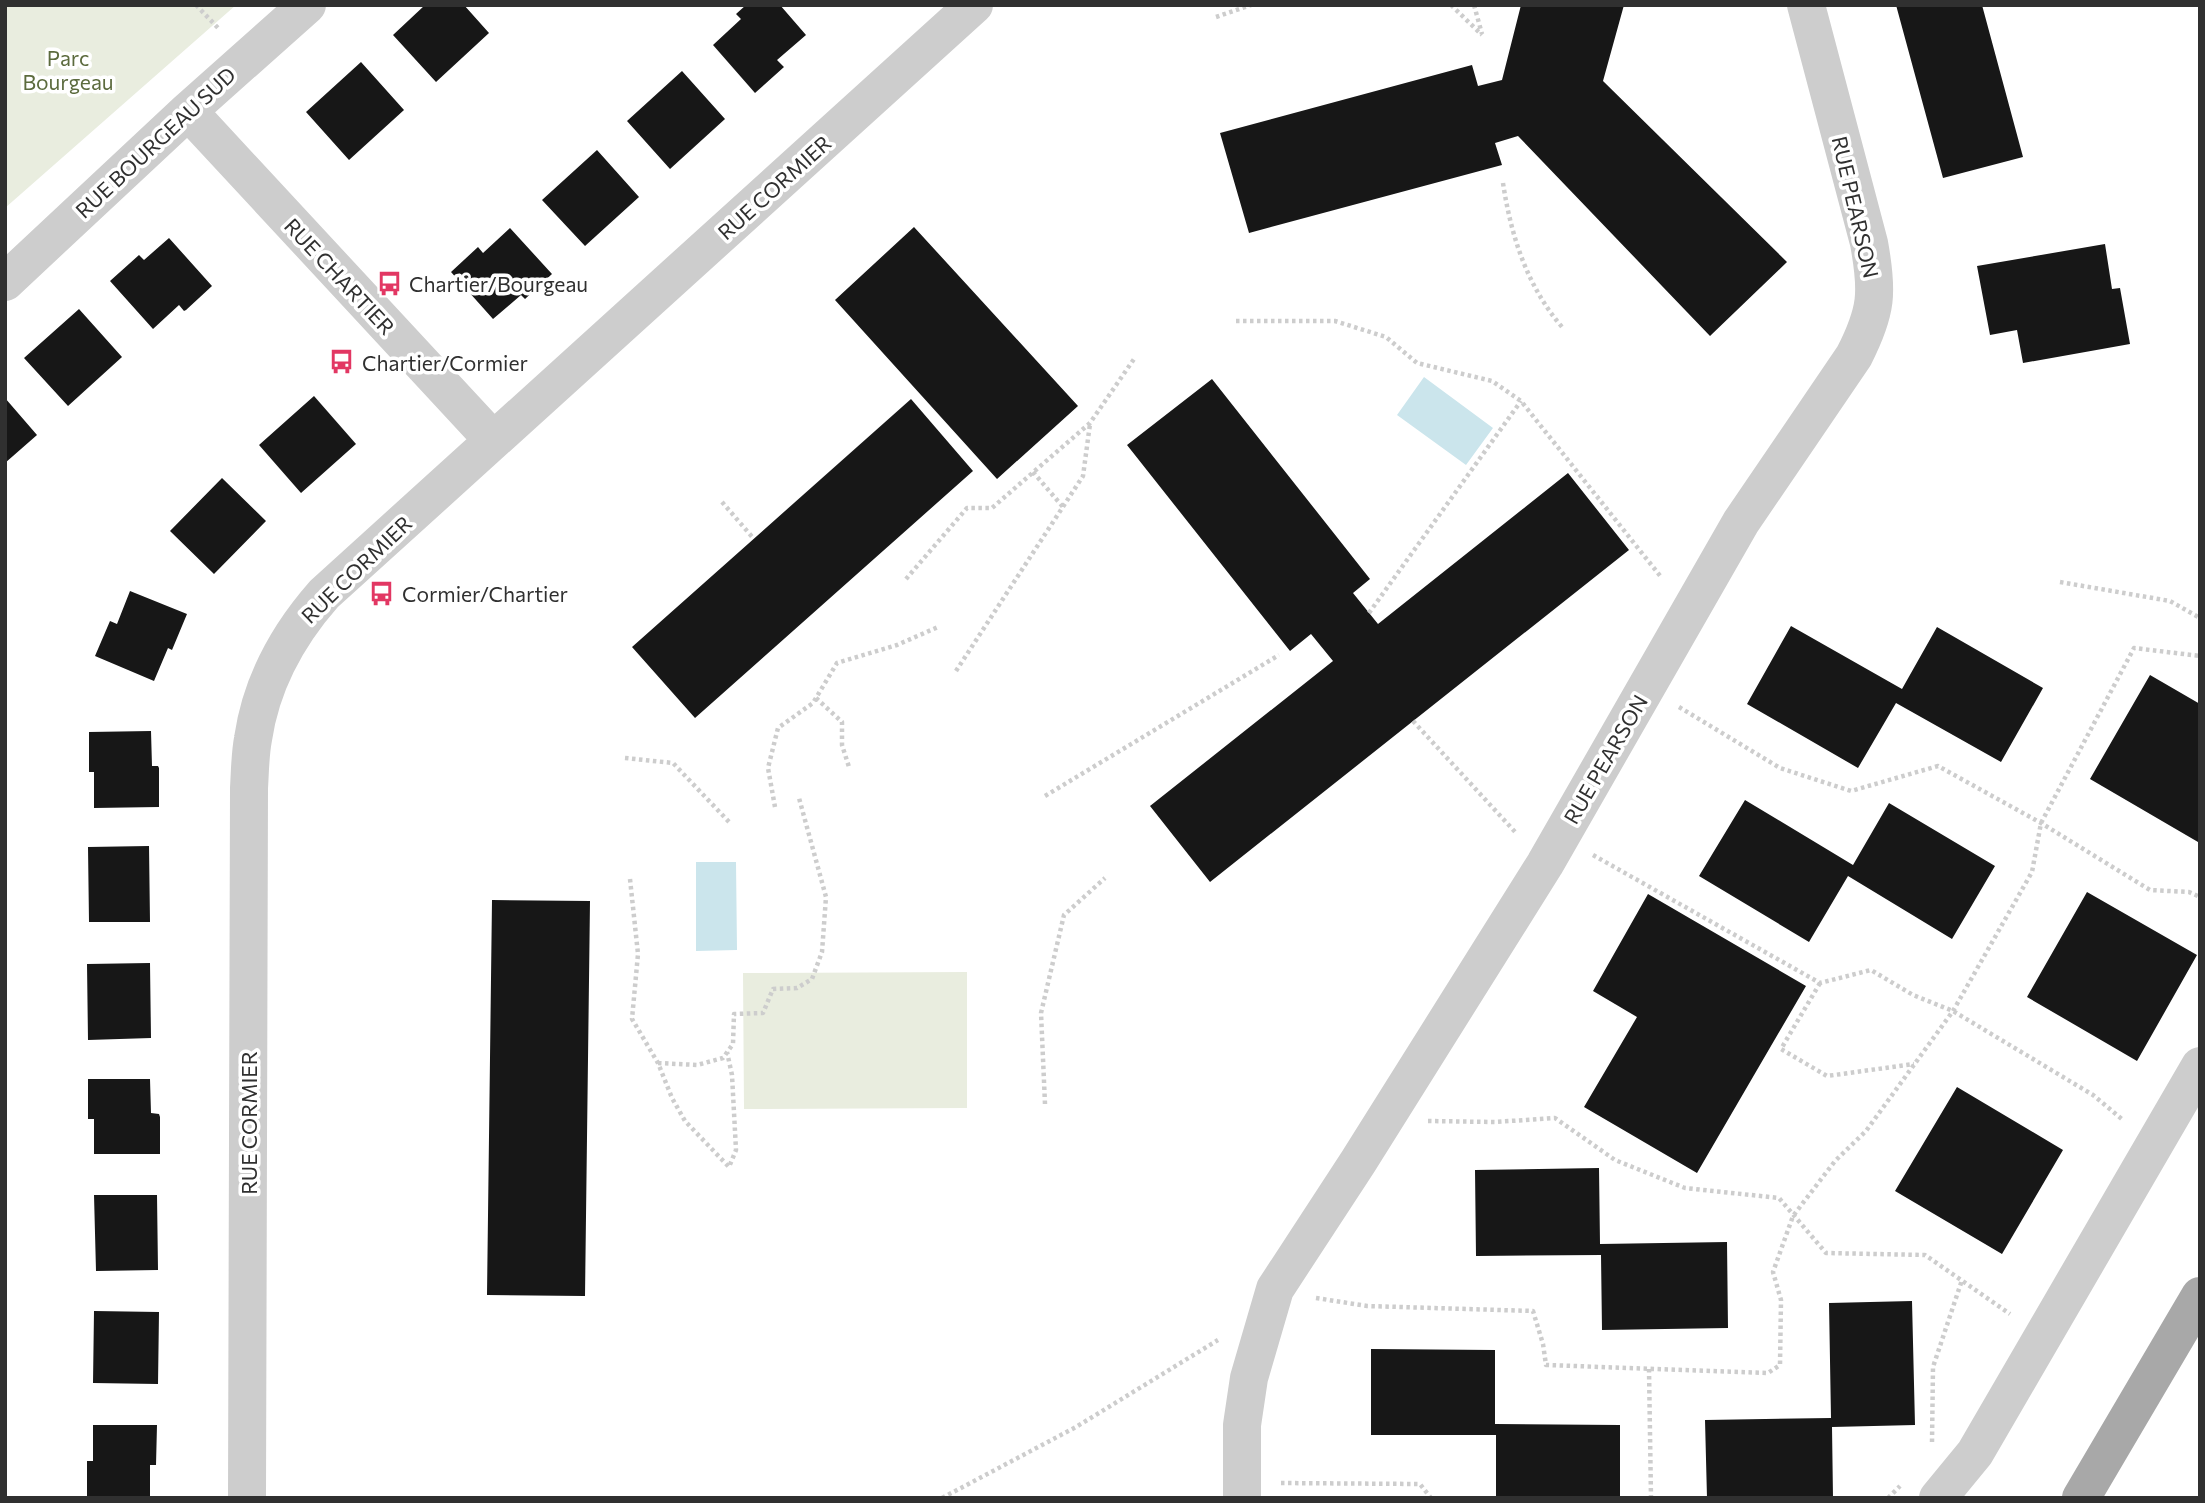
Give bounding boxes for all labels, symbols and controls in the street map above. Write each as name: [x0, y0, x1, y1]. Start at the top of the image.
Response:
park label: Parc Bourgeau: [22, 45, 114, 94]
street label: RUE BOURGEAU SUD: [70, 61, 240, 223]
street label: RUE CORMIER: [712, 130, 836, 244]
street label: RUE PEARSON: [1828, 134, 1884, 280]
street label: RUE CHARTIER: [280, 213, 400, 339]
bus stop icon: Chartier/Bourgeau: [375, 269, 403, 297]
place label: Chartier/Bourgeau: [409, 271, 588, 296]
bus stop icon: Chartier/Cormier: [328, 348, 356, 376]
place label: Chartier/Cormier: [362, 350, 528, 375]
street label: RUE CORMIER: [296, 510, 416, 628]
bus stop icon: Cormier/Chartier: [368, 579, 396, 607]
place label: Cormier/Chartier: [402, 581, 568, 606]
street label: RUE PEARSON: [1558, 690, 1652, 828]
street label: RUE CORMIER: [236, 1051, 261, 1195]

